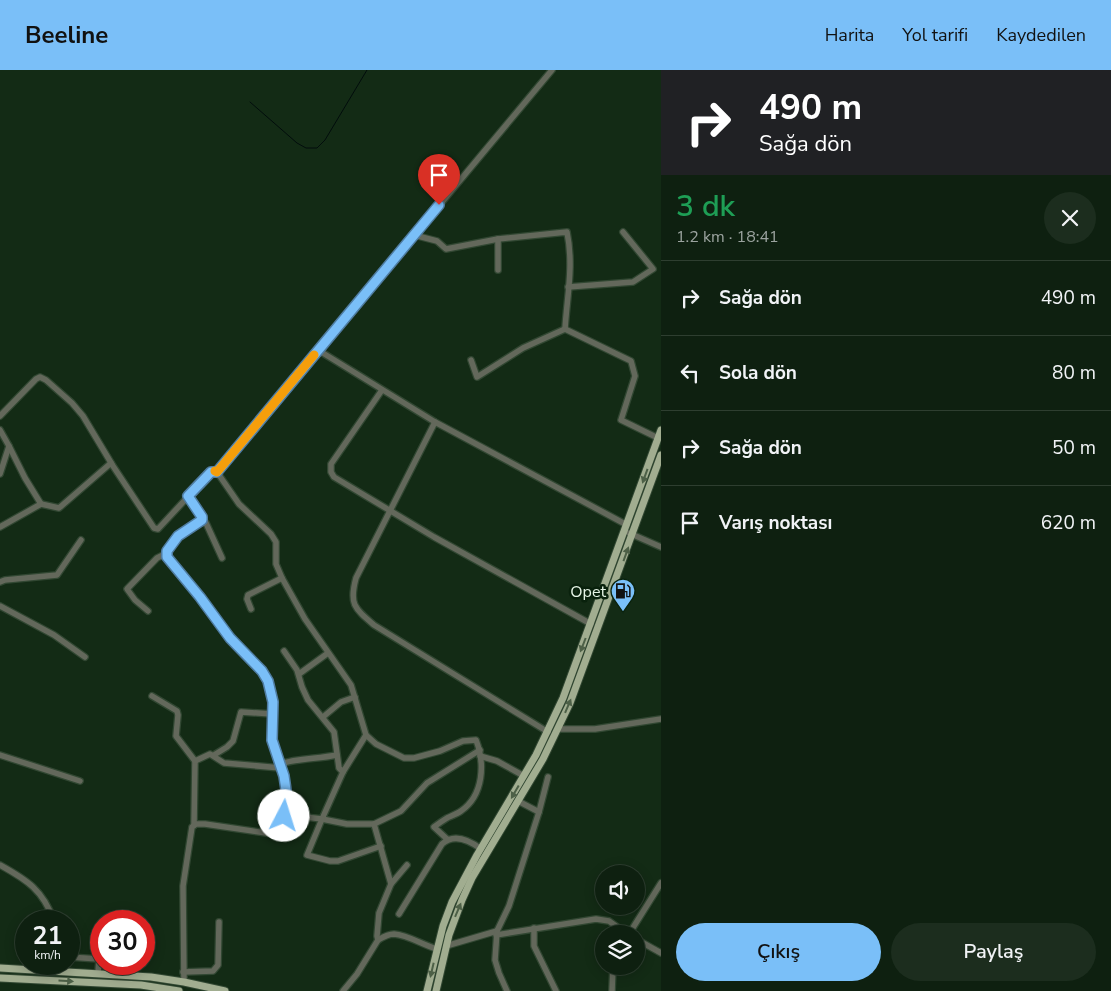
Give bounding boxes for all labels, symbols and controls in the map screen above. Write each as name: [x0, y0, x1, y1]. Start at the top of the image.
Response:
text: Beeline: [25, 19, 108, 51]
text: Harita: [825, 23, 874, 47]
text: Yol tarifi: [902, 23, 968, 47]
text: Kaydedilen: [996, 23, 1086, 47]
text: 490 m: [759, 84, 862, 131]
icon: right: [676, 90, 741, 155]
text: Sağa dön: [759, 129, 852, 159]
pin: [418, 154, 460, 205]
icon: arrive: [425, 161, 453, 189]
text: 3 dk: [676, 186, 735, 227]
button: close: [1044, 192, 1096, 244]
text: 1.2 km · 18:41: [676, 226, 779, 248]
icon: right: [676, 284, 704, 312]
text: Sağa dön: [719, 285, 802, 311]
text: 490 m: [1041, 285, 1096, 311]
icon: left: [676, 359, 704, 387]
text: Sola dön: [719, 360, 797, 386]
text: 80 m: [1052, 360, 1096, 386]
icon: right: [676, 434, 704, 462]
text: Sağa dön: [719, 435, 802, 461]
text: 50 m: [1052, 435, 1096, 461]
one-way arrow: [641, 469, 648, 484]
icon: arrive: [676, 509, 704, 537]
text: Varış noktası: [719, 510, 832, 536]
text: 620 m: [1041, 510, 1096, 536]
one-way arrow: [622, 546, 630, 561]
fuel station icon: Opet: [610, 578, 636, 612]
place label: Opet: [570, 581, 606, 603]
one-way arrow: [579, 638, 586, 653]
one-way arrow: [565, 699, 573, 713]
one-way arrow: [510, 786, 519, 799]
position arrow: [257, 789, 309, 841]
map controls: [595, 865, 645, 975]
button: sound: [595, 865, 645, 915]
one-way arrow: [454, 903, 462, 917]
speed limit sign: 30: [90, 910, 155, 975]
text: 21: [32, 919, 63, 953]
button: Çıkış: [676, 923, 881, 981]
button: Paylaş: [891, 923, 1096, 981]
button: layers: [595, 925, 645, 975]
text: km/h: [34, 947, 61, 963]
one-way arrow: [428, 963, 436, 978]
one-way arrow: [58, 977, 74, 985]

